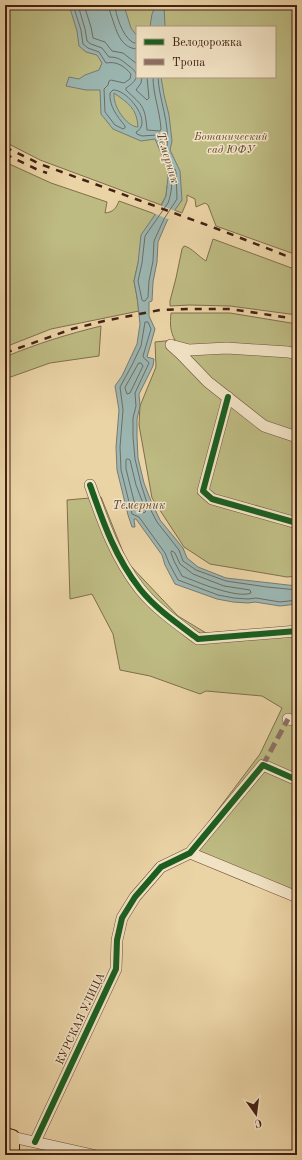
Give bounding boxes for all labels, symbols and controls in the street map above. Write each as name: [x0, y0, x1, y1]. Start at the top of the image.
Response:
legend: [136, 26, 276, 78]
text: Велодорожка: [172, 37, 242, 49]
text: Тропа: [172, 57, 205, 69]
water label: Темерник: [154, 131, 181, 185]
park label: Ботанический сад ЮФУ: [193, 132, 268, 156]
water label: Темерник: [113, 500, 166, 512]
street label: КУРСКАЯ УЛИЦА: [55, 971, 107, 1067]
north arrow: [236, 1094, 276, 1134]
text: С: [253, 1116, 263, 1128]

